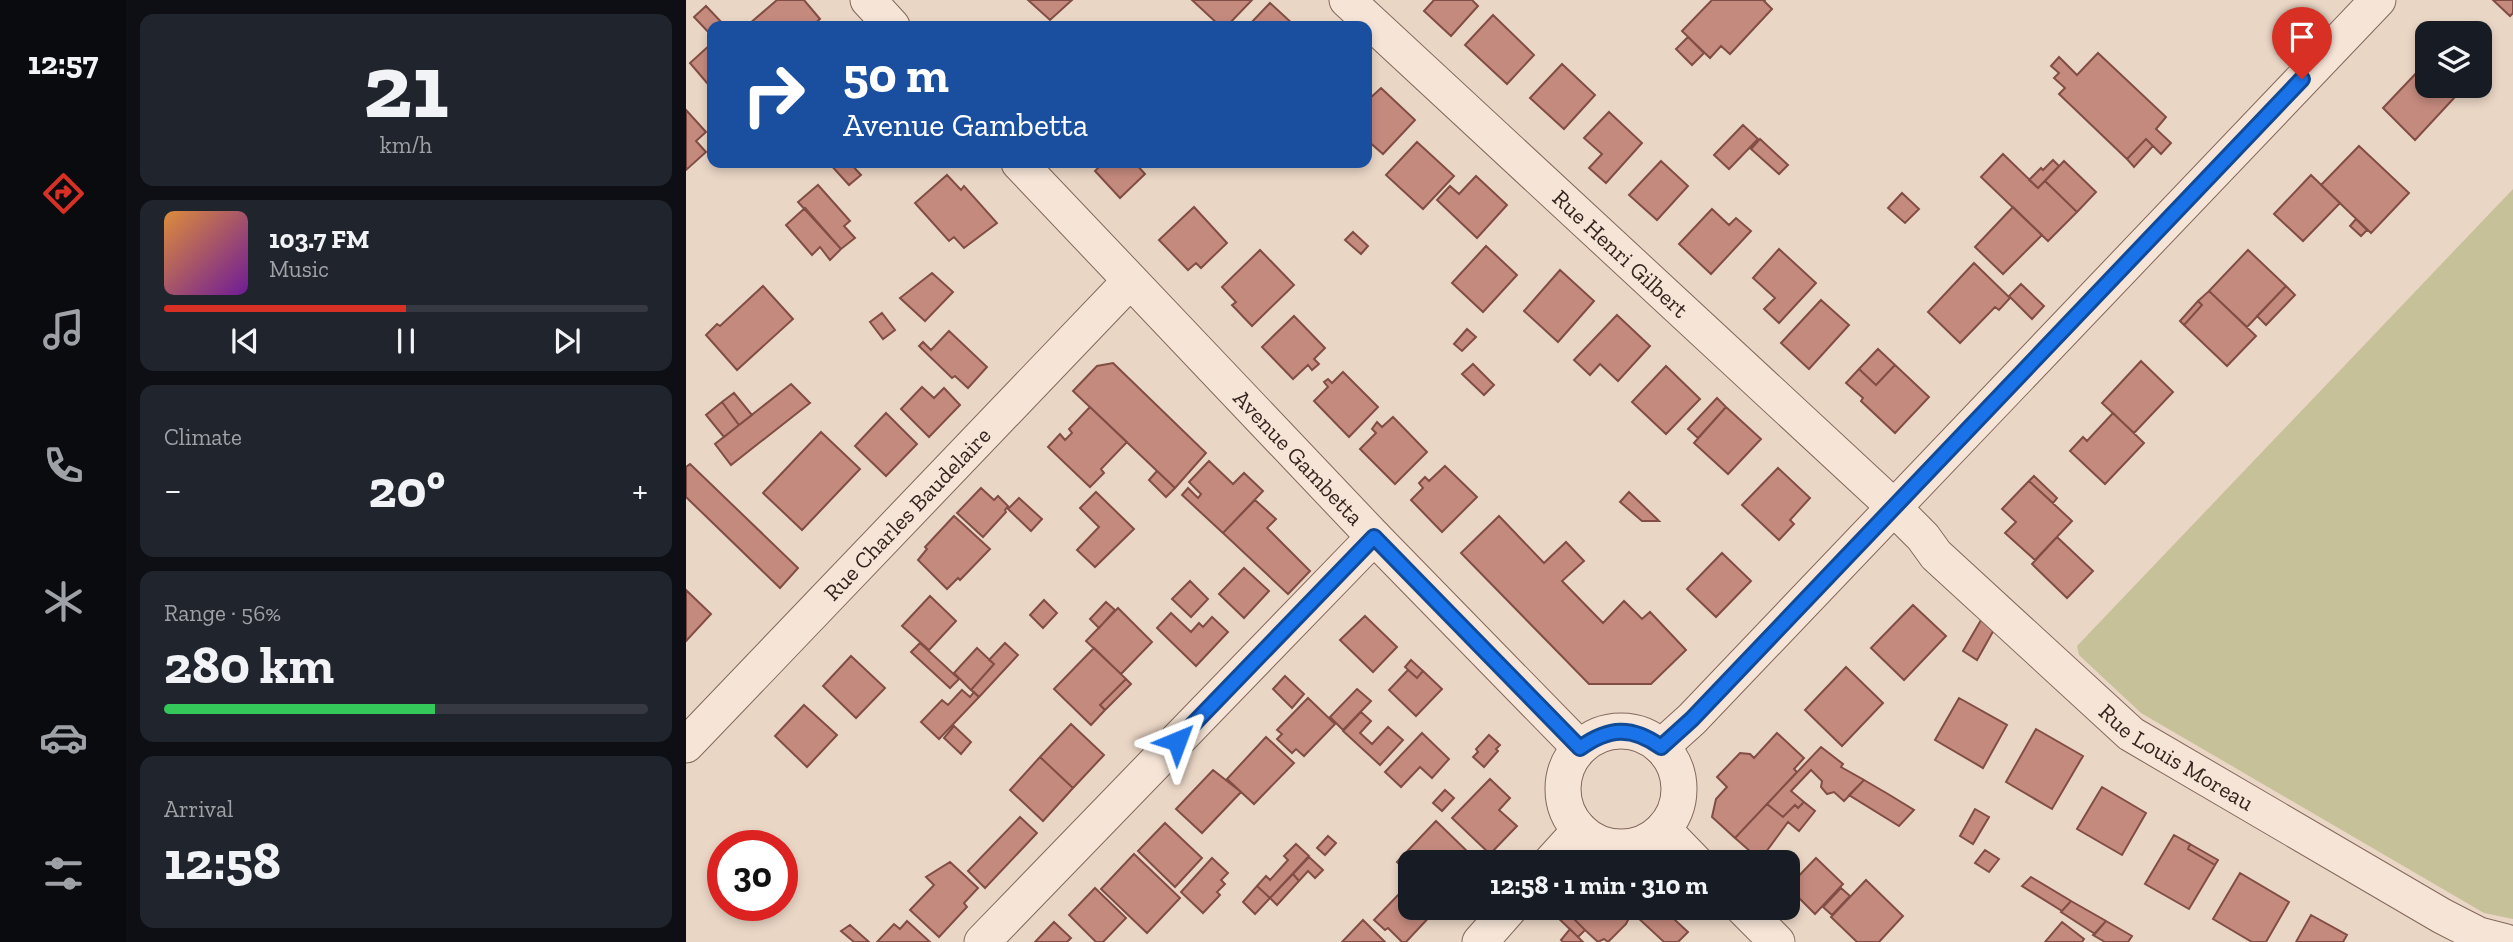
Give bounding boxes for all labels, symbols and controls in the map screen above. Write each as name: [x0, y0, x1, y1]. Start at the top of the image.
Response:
pin: [2272, 7, 2332, 79]
icon: arrive: [2283, 18, 2321, 56]
map controls: [2415, 21, 2492, 98]
button: layers: [2415, 21, 2492, 98]
text: 21: [363, 31, 449, 140]
text: 12:57: [28, 44, 98, 82]
text: 50 m: [843, 46, 949, 105]
icon: right: [728, 49, 819, 140]
text: Avenue Gambetta: [843, 106, 1088, 144]
text: km/h: [380, 131, 432, 159]
icon: directions: [39, 169, 88, 218]
street label: Rue Henri Gilbert: [1547, 184, 1695, 324]
text: 103.7 FM: [269, 223, 369, 255]
text: Music: [269, 255, 329, 283]
icon: music: [39, 305, 88, 354]
icon: previous: [226, 322, 264, 360]
icon: pause: [387, 322, 425, 360]
icon: next: [548, 322, 586, 360]
street label: Avenue Gambetta: [1228, 384, 1369, 531]
street label: Rue Charles Baudelaire: [818, 421, 997, 606]
text: Climate: [164, 423, 242, 451]
icon: phone: [39, 441, 88, 490]
text: 20°: [369, 458, 445, 520]
text: −: [164, 467, 182, 513]
text: +: [632, 467, 648, 513]
icon: climate: [39, 577, 88, 626]
text: Range · 56%: [164, 599, 281, 627]
text: 280 km: [164, 634, 334, 696]
street label: Rue Louis Moreau: [2093, 698, 2259, 817]
position arrow: [1140, 704, 1214, 778]
icon: car: [39, 713, 88, 762]
text: Arrival: [164, 795, 233, 823]
text: 12:58: [164, 830, 281, 892]
speed limit sign: 30: [707, 830, 798, 921]
icon: filters: [39, 849, 88, 898]
text: 12:58 · 1 min · 310 m: [1490, 869, 1708, 901]

